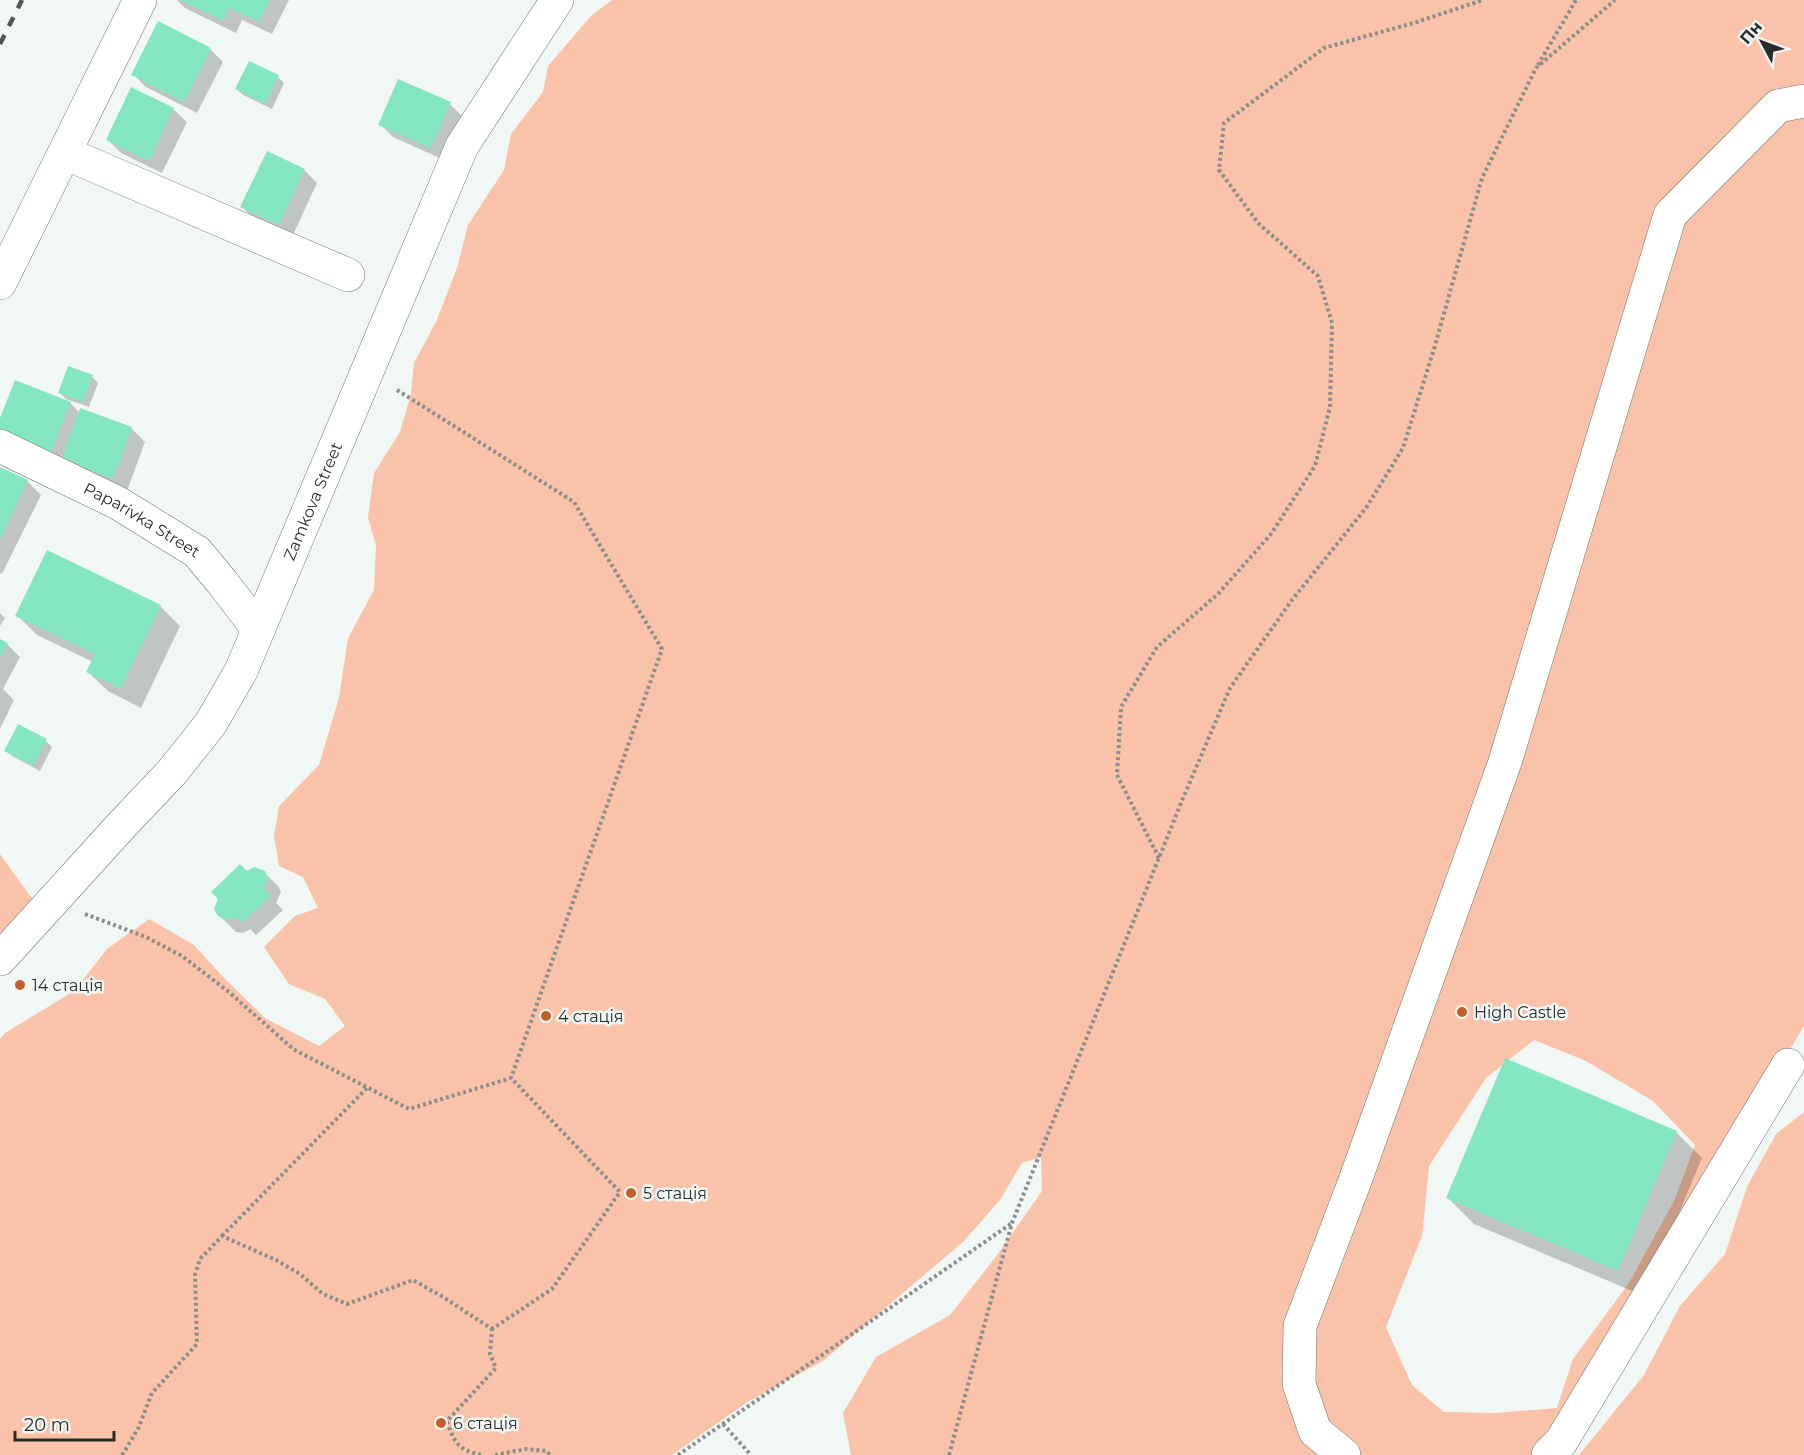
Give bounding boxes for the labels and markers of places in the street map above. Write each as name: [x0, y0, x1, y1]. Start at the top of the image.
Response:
place label: 14 стація: [32, 976, 103, 995]
marker: 14 стація: [13, 978, 27, 992]
place label: High Castle: [1474, 1003, 1566, 1022]
marker: High Castle: [1455, 1005, 1469, 1019]
place label: 4 стація: [558, 1007, 624, 1026]
marker: 4 стація: [539, 1009, 553, 1023]
place label: 5 стація: [643, 1184, 707, 1203]
marker: 5 стація: [624, 1186, 638, 1200]
place label: 6 стація: [453, 1414, 518, 1433]
marker: 6 стація: [434, 1416, 448, 1430]

